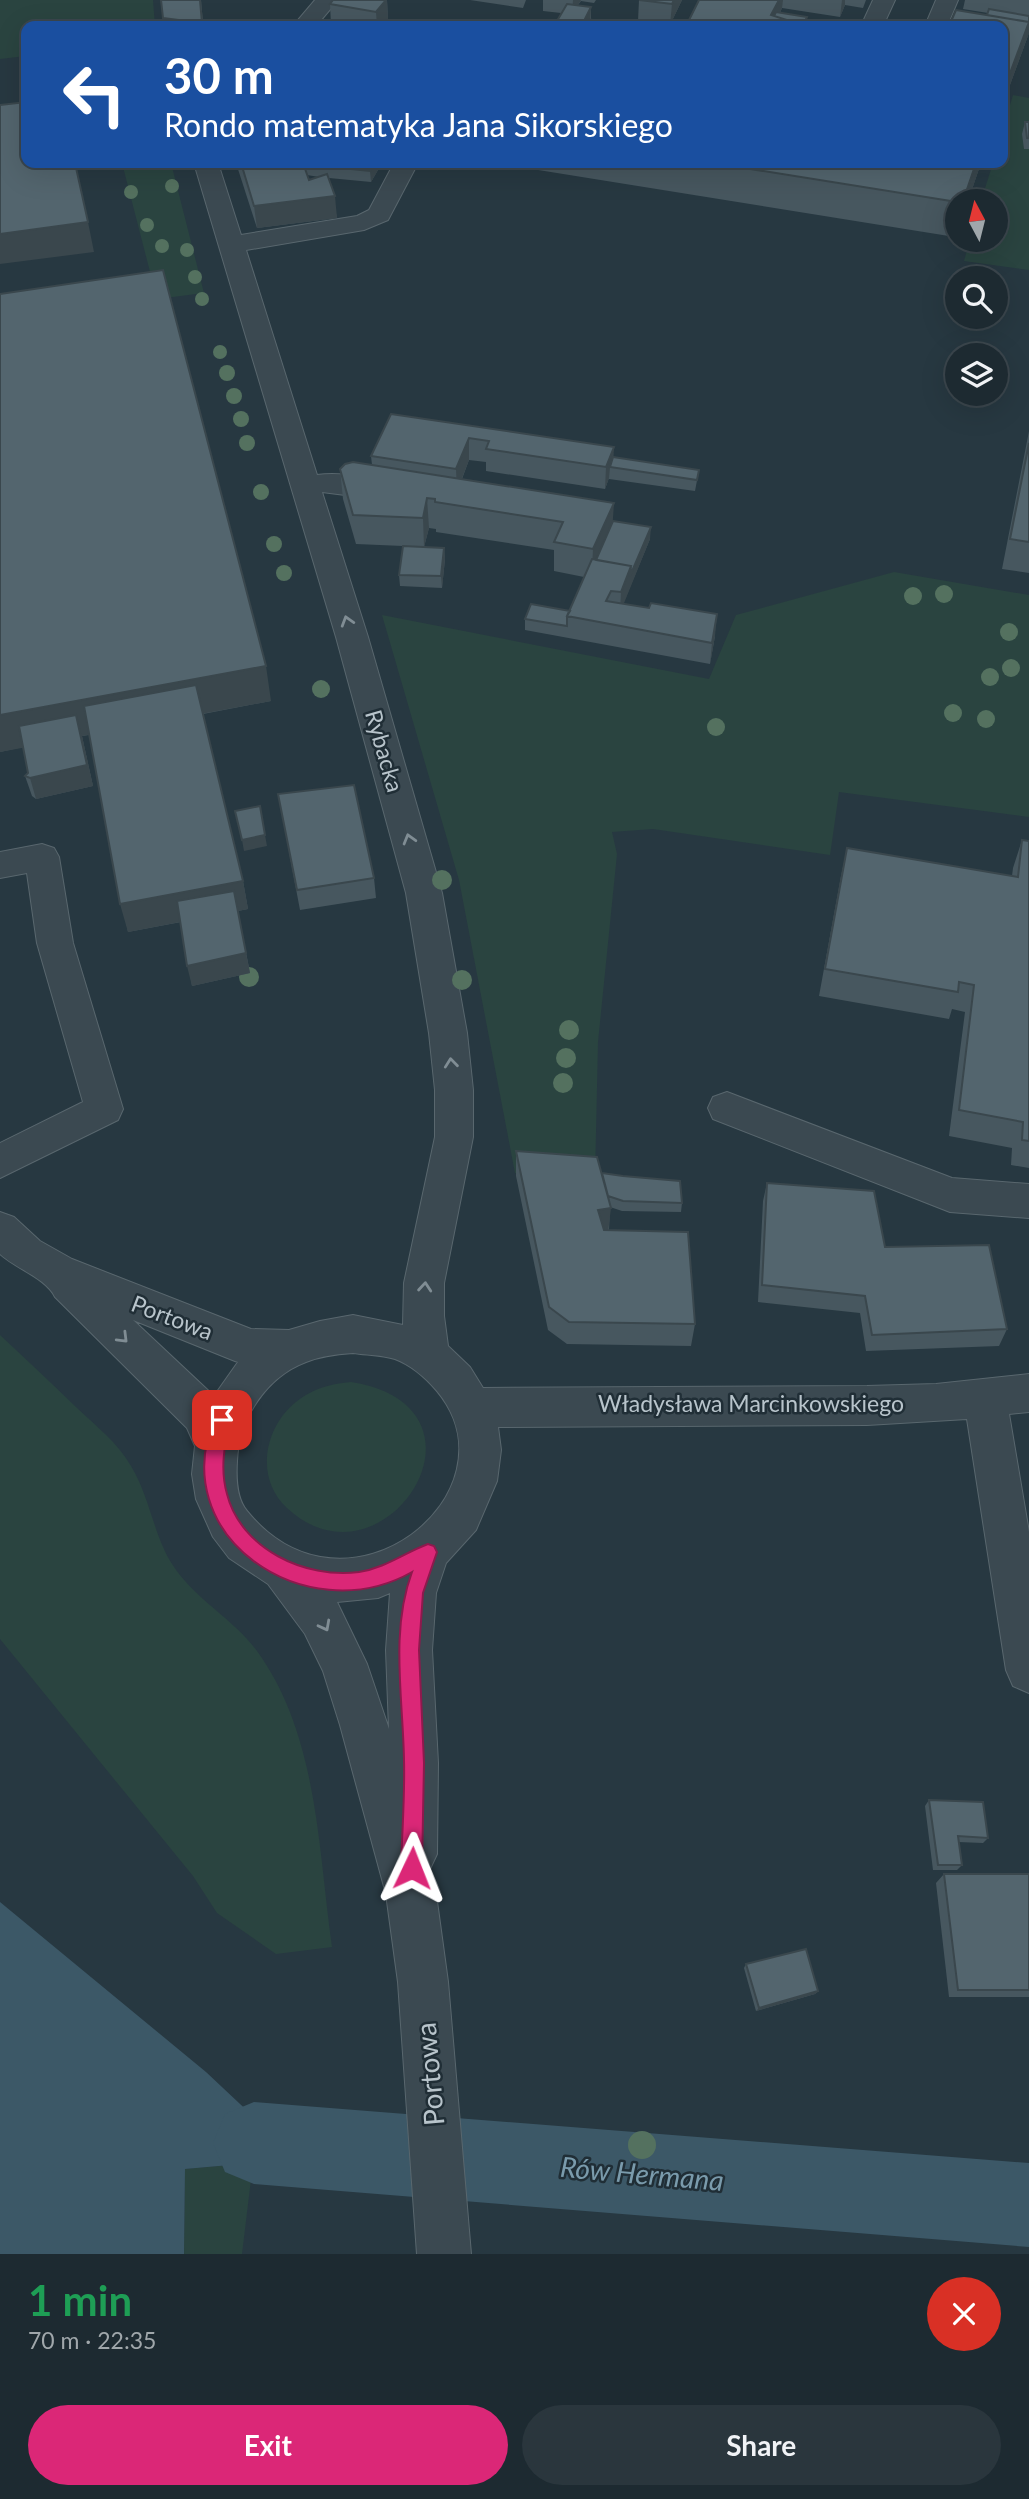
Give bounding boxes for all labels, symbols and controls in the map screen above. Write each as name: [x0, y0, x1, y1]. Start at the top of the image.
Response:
text: 30 m: [164, 46, 274, 104]
icon: left: [49, 49, 140, 140]
text: Rondo matematyka Jana Sikorskiego: [164, 105, 673, 144]
north arrow: [945, 189, 1008, 252]
map controls: [945, 189, 1008, 406]
button: search: [945, 266, 1008, 329]
button: layers: [945, 343, 1008, 406]
one-way arrow: [341, 615, 355, 627]
street label: Rybacka: [360, 706, 410, 795]
one-way arrow: [403, 834, 417, 846]
one-way arrow: [444, 1057, 459, 1068]
one-way arrow: [417, 1281, 432, 1292]
street label: Portowa: [128, 1289, 217, 1345]
one-way arrow: [115, 1330, 127, 1342]
street label: Władysława Marcinkowskiego: [598, 1389, 904, 1417]
pin: [192, 1390, 252, 1450]
icon: arrive: [203, 1401, 241, 1439]
one-way arrow: [316, 1618, 330, 1631]
position arrow: [375, 1831, 449, 1905]
street label: Portowa: [408, 2021, 450, 2127]
water label: Rów Hermana: [559, 2149, 725, 2197]
text: 1 min: [28, 2275, 132, 2325]
button: close: [927, 2277, 1001, 2351]
text: 70 m · 22:35: [28, 2326, 156, 2354]
button: Exit: [28, 2405, 508, 2485]
button: Share: [522, 2405, 1001, 2485]

